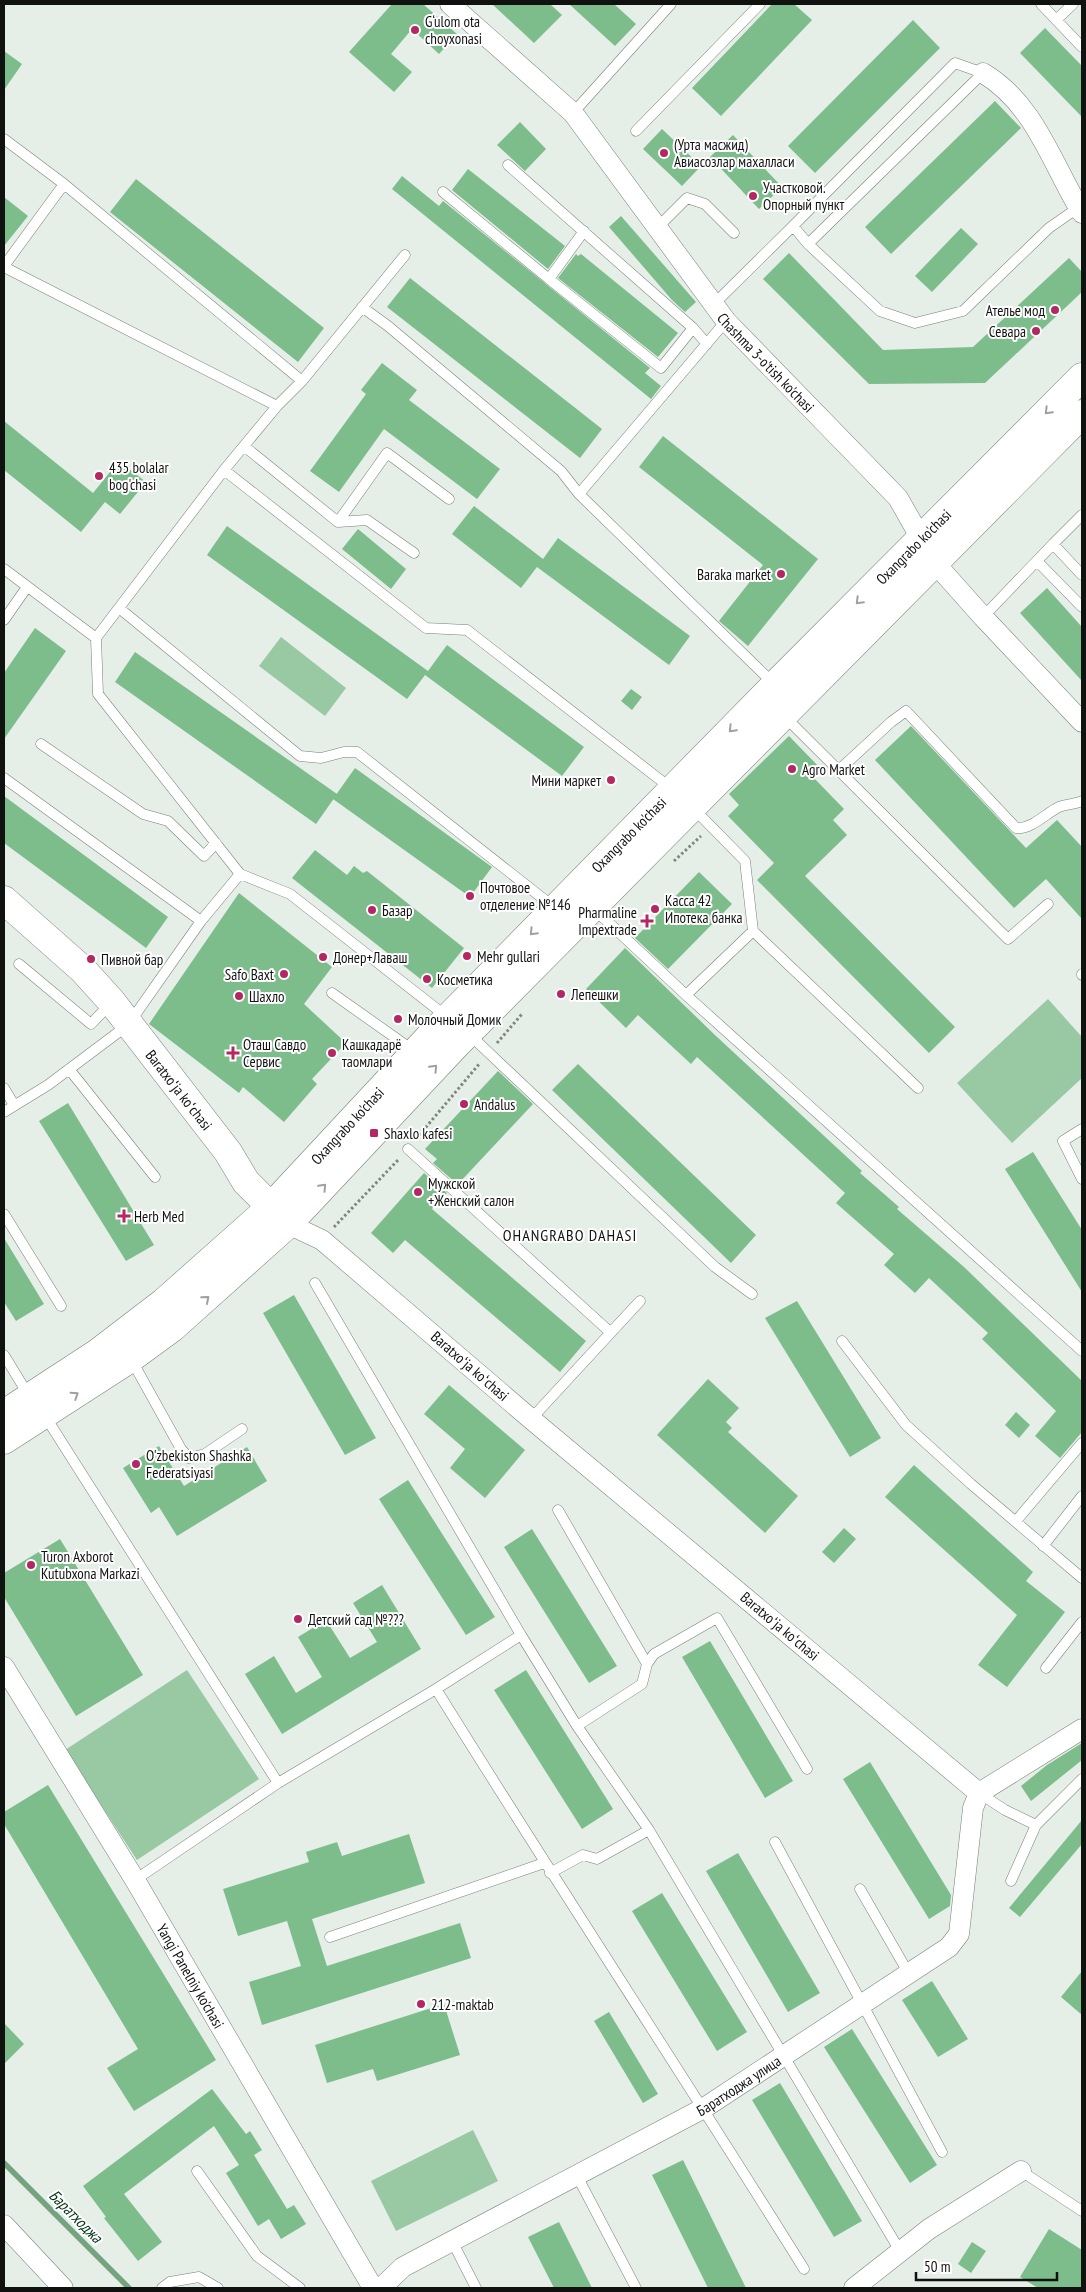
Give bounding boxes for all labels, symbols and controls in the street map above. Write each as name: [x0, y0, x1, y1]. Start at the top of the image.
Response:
place label: G‘ulom ota choyxonasi: [425, 12, 482, 48]
marker: G‘ulom ota choyxonasi: [409, 24, 421, 36]
place label: (Урта масжид) Авиасозлар махалласи: [674, 135, 795, 171]
marker: (Урта масжид) Авиасозлар махалласи: [658, 147, 670, 159]
place label: Участковой. Опорный пункт: [763, 178, 844, 214]
marker: Участковой. Опорный пункт: [747, 190, 759, 202]
place label: Ателье мод: [986, 301, 1045, 320]
marker: Ателье мод: [1049, 304, 1061, 316]
street label: Chashma 3-o'tish ko'chasi: [713, 309, 819, 416]
place label: Севара: [989, 322, 1026, 341]
marker: Севара: [1030, 325, 1042, 337]
one-way arrow: [1045, 406, 1054, 415]
place label: 435 bolalar bog'chasi: [109, 458, 169, 494]
marker: 435 bolalar bog'chasi: [93, 470, 105, 482]
street label: Oxangrabo ko'chasi: [872, 505, 955, 588]
place label: Baraka market: [697, 565, 771, 584]
marker: Baraka market: [775, 568, 787, 580]
one-way arrow: [856, 595, 865, 604]
one-way arrow: [729, 723, 738, 732]
place label: Agro Market: [802, 760, 865, 779]
marker: Agro Market: [786, 763, 798, 775]
place label: Мини маркет: [532, 771, 601, 790]
marker: Мини маркет: [605, 774, 617, 786]
street label: Oxangrabo ko'chasi: [587, 792, 670, 876]
place label: Почтовое отделение №146: [480, 878, 571, 914]
marker: Почтовое отделение №146: [464, 890, 476, 902]
place label: Касса 42 Ипотека банка: [665, 891, 743, 927]
place label: Базар: [382, 901, 412, 920]
place label: Pharmaline Impextrade: [578, 903, 637, 939]
marker: Касса 42 Ипотека банка: [649, 903, 661, 915]
marker: Базар: [366, 904, 378, 916]
marker: Pharmaline Impextrade: [641, 915, 653, 927]
one-way arrow: [530, 926, 539, 935]
place label: Mehr gullari: [477, 947, 540, 966]
place label: Донер+Лаваш: [333, 948, 407, 967]
place label: Пивной бар: [101, 950, 163, 969]
marker: Mehr gullari: [461, 950, 473, 962]
marker: Донер+Лаваш: [317, 951, 329, 963]
marker: Пивной бар: [85, 953, 97, 965]
place label: Safo Baxt: [225, 965, 274, 984]
marker: Safo Baxt: [278, 968, 290, 980]
place label: Косметика: [437, 970, 493, 989]
marker: Косметика: [421, 973, 433, 985]
place label: Лепешки: [570, 985, 619, 1004]
place label: Шахло: [249, 987, 285, 1006]
marker: Лепешки: [555, 988, 567, 1000]
marker: Шахло: [233, 990, 245, 1002]
place label: Молочный Домик: [408, 1010, 501, 1029]
marker: Молочный Домик: [392, 1013, 404, 1025]
place label: Оташ Савдо Сервис: [243, 1035, 306, 1071]
place label: Кашкадарё таомлари: [342, 1035, 401, 1071]
street label: Baratxoʻja koʻchasi: [142, 1046, 216, 1134]
marker: Оташ Савдо Сервис: [227, 1047, 239, 1059]
marker: Кашкадарё таомлари: [326, 1047, 338, 1059]
one-way arrow: [428, 1065, 437, 1074]
street label: Oxangrabo ko'chasi: [306, 1083, 388, 1168]
place label: Andalus: [474, 1095, 515, 1114]
marker: Andalus: [458, 1098, 470, 1110]
place label: Shaxlo kafesi: [384, 1124, 452, 1143]
marker: Shaxlo kafesi: [368, 1127, 380, 1139]
place label: Мужской +Женский салон: [428, 1174, 514, 1210]
one-way arrow: [317, 1184, 326, 1193]
marker: Мужской +Женский салон: [412, 1186, 424, 1198]
place label: Herb Med: [134, 1207, 184, 1226]
marker: Herb Med: [118, 1210, 130, 1222]
district label: OHANGRABO DAHASI: [503, 1225, 637, 1245]
one-way arrow: [200, 1297, 209, 1305]
street label: Baratxoʻja koʻchasi: [427, 1327, 513, 1405]
one-way arrow: [69, 1392, 78, 1401]
place label: O'zbekiston Shashka Federatsiyasi: [146, 1446, 251, 1482]
marker: O'zbekiston Shashka Federatsiyasi: [130, 1458, 142, 1470]
place label: Turon Axborot Kutubxona Markazi: [41, 1547, 140, 1583]
marker: Turon Axborot Kutubxona Markazi: [25, 1559, 37, 1571]
street label: Baratxoʻja koʻchasi: [737, 1588, 823, 1664]
place label: Детский сад №???: [308, 1610, 404, 1629]
marker: Детский сад №???: [292, 1613, 304, 1625]
street label: Yangi Panelniy ko'chasi: [153, 1920, 229, 2031]
place label: 212-maktab: [431, 1995, 494, 2014]
marker: 212-maktab: [415, 1998, 427, 2010]
street label: Баратходжа улица: [693, 2051, 784, 2120]
water label: Баратходжа: [45, 2185, 108, 2248]
scale bar: [916, 2250, 1057, 2282]
text: 50 m: [924, 2257, 950, 2276]

